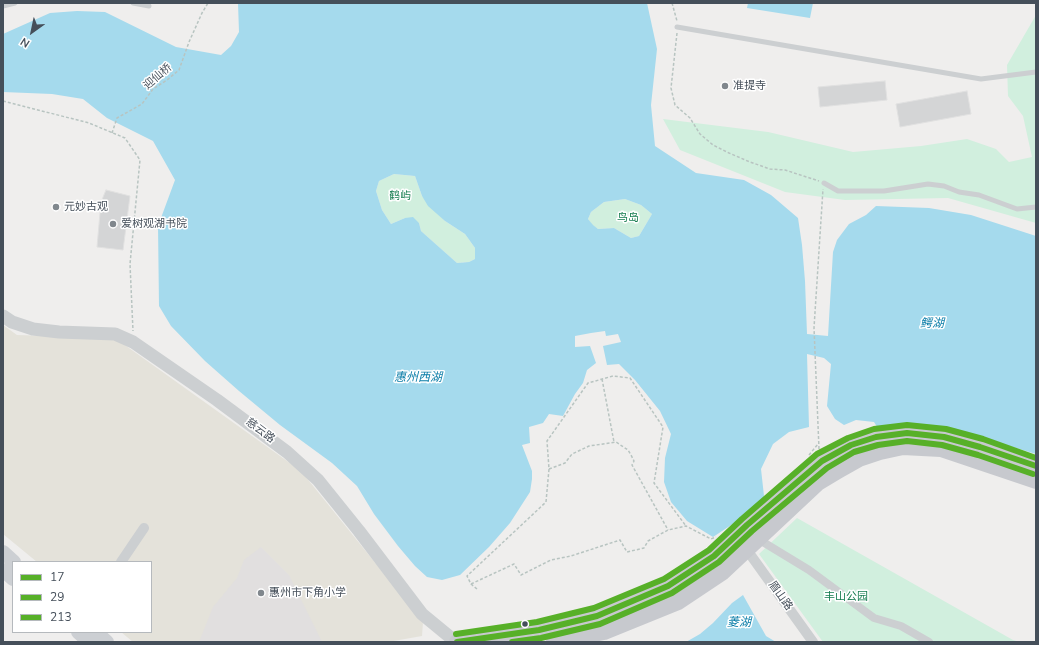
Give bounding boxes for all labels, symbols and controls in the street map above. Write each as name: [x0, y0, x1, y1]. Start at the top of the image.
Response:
north arrow: [12, 12, 52, 52]
text: N: [18, 34, 33, 51]
street label: 迎仙桥: [141, 61, 175, 93]
place label: 准提寺: [733, 79, 766, 93]
marker: 准提寺: [720, 81, 730, 91]
park label: 鹤屿: [389, 189, 411, 203]
place label: 元妙古观: [64, 200, 108, 214]
marker: 元妙古观: [51, 202, 61, 212]
park label: 鸟岛: [617, 211, 639, 225]
place label: 爱树观湖书院: [121, 217, 187, 231]
marker: 爱树观湖书院: [108, 219, 118, 229]
water label: 鳄湖: [920, 317, 944, 331]
water label: 惠州西湖: [394, 371, 442, 385]
street label: 慈云路: [243, 416, 277, 446]
legend: [12, 561, 152, 633]
text: 17: [50, 569, 64, 585]
street label: 眉山路: [765, 579, 795, 613]
place label: 惠州市下角小学: [269, 586, 346, 600]
marker: 惠州市下角小学: [256, 588, 266, 598]
text: 29: [50, 589, 64, 605]
park label: 丰山公园: [824, 590, 868, 604]
text: 213: [50, 609, 72, 625]
water label: 菱湖: [727, 616, 751, 630]
unlabelled marker: [520, 619, 530, 629]

